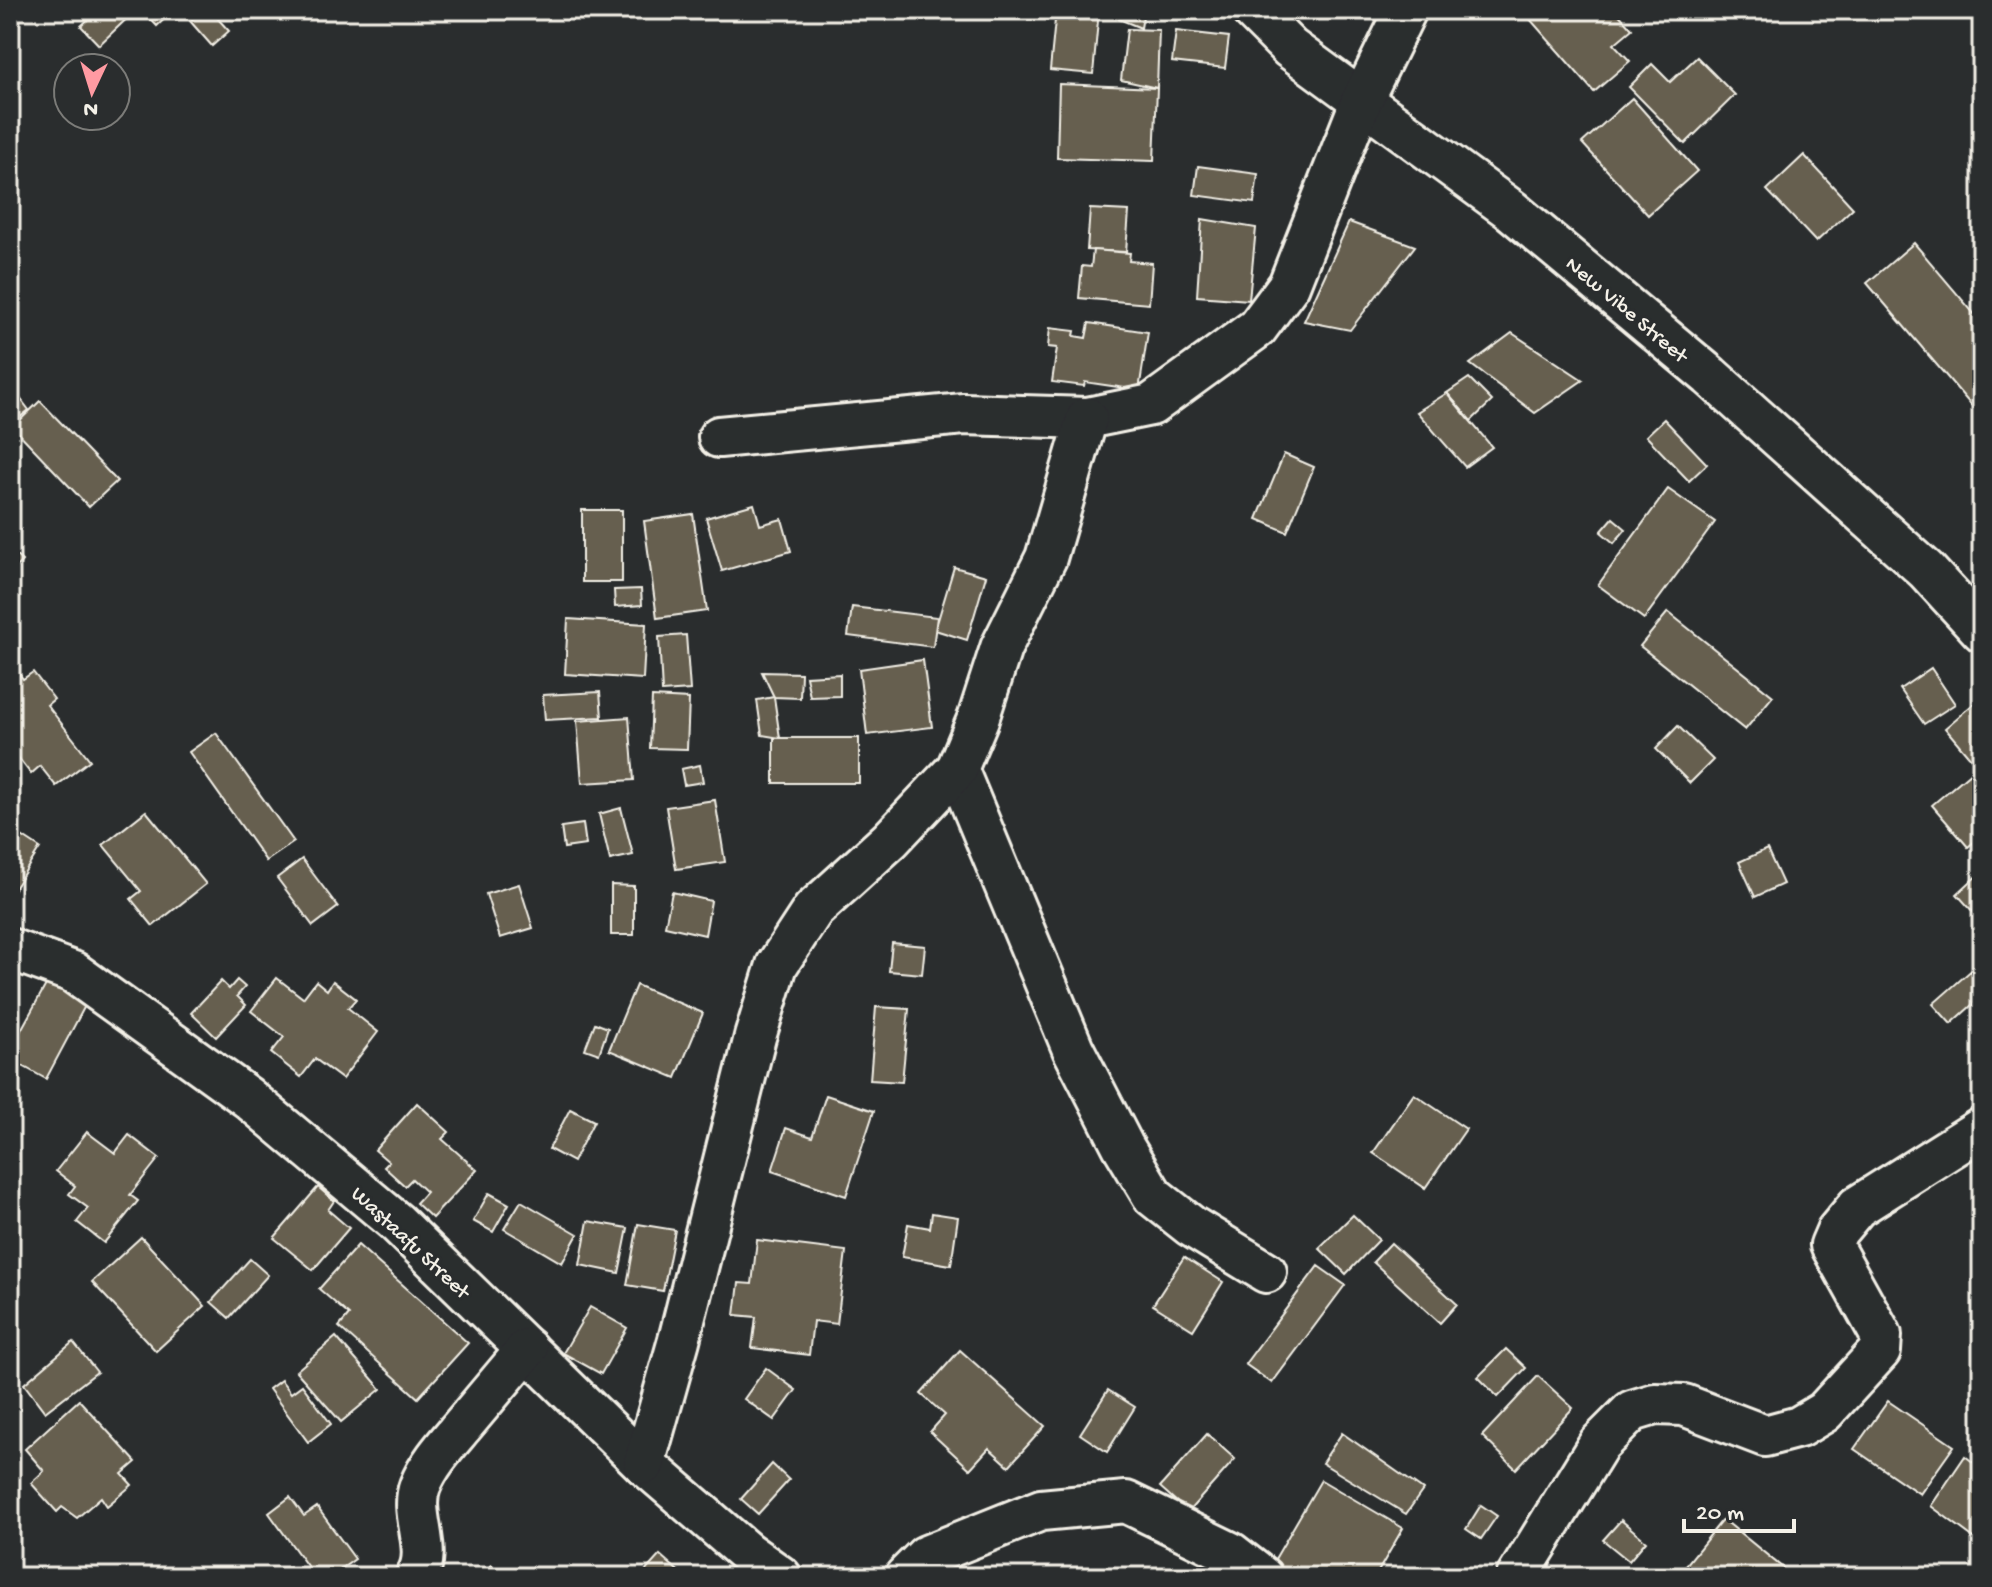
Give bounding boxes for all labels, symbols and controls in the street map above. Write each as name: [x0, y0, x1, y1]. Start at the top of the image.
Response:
north arrow: [52, 52, 132, 132]
text: N: [83, 94, 99, 121]
street label: New Vibe Street: [1559, 252, 1693, 371]
street label: Wastaafu Street: [344, 1182, 476, 1307]
scale bar: [1684, 1483, 1794, 1533]
text: 20 m: [1696, 1500, 1744, 1529]

